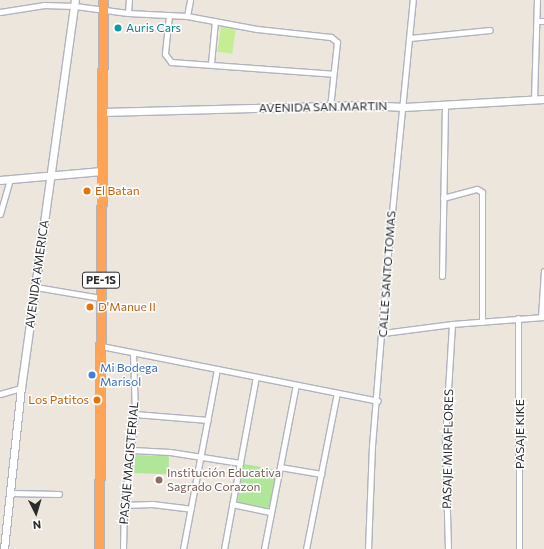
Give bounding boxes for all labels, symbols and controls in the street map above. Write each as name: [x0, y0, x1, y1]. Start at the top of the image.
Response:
place label: Auris Cars: [126, 21, 181, 35]
marker: Auris Cars: [113, 23, 123, 33]
street label: AVENIDA SAN MARTIN: [259, 99, 387, 115]
place label: El Batan: [95, 184, 140, 198]
marker: El Batan: [82, 186, 92, 196]
street label: CALLE SANTO TOMAS: [375, 210, 399, 338]
street label: AVENIDA AMERICA: [22, 219, 52, 329]
road number: PE-1S: [82, 271, 120, 289]
place label: D'Manue II: [98, 300, 156, 314]
marker: D'Manue II: [85, 302, 95, 312]
place label: Mi Bodega Marisol: [100, 361, 158, 389]
marker: Mi Bodega Marisol: [87, 370, 97, 380]
street label: PASAJE MIRAFLORES: [440, 389, 456, 509]
place label: Los Patitos: [28, 393, 89, 407]
marker: Los Patitos: [92, 395, 102, 405]
street label: PASAJE KIKE: [513, 399, 527, 469]
street label: PASAJE MAGISTERIAL: [116, 401, 142, 525]
place label: Institución Educativa Sagrado Corazon: [167, 466, 281, 494]
marker: Institución Educativa Sagrado Corazon: [154, 475, 164, 485]
north arrow: [16, 493, 56, 533]
text: N: [32, 519, 42, 532]

